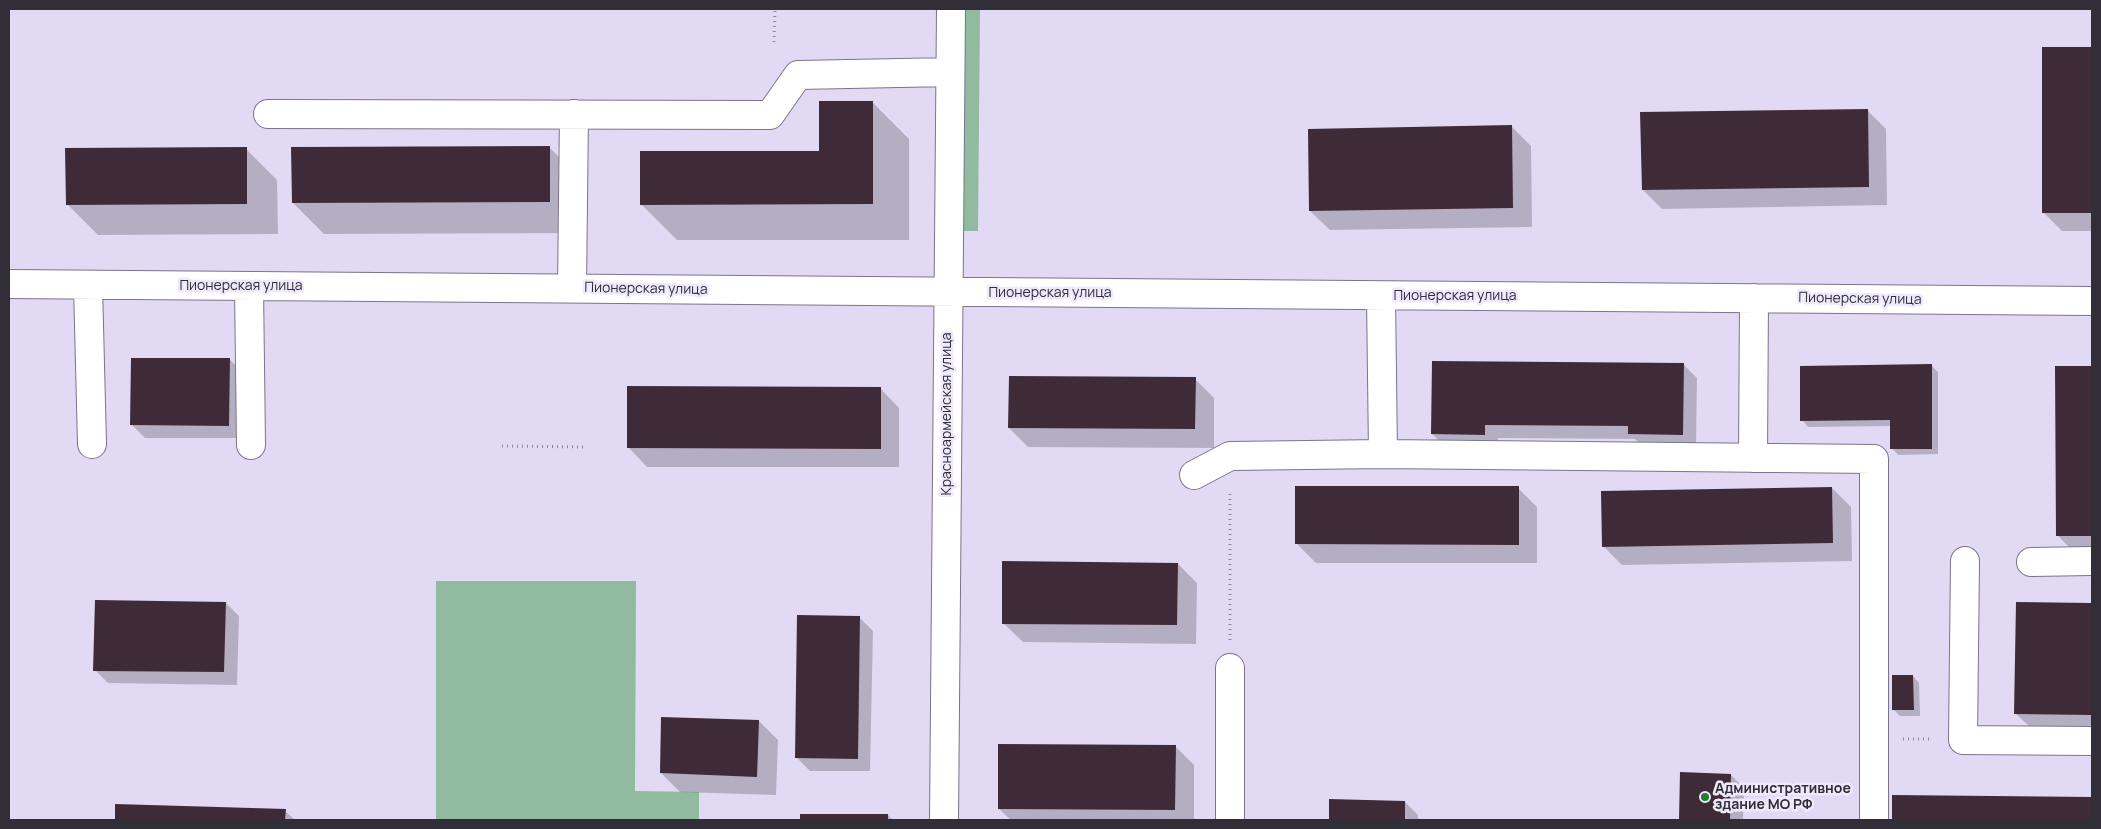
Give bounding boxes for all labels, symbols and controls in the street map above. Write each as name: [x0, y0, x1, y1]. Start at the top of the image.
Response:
street label: Пионерская улица: [179, 278, 303, 294]
street label: Пионерская улица: [584, 280, 708, 298]
street label: Пионерская улица: [988, 285, 1112, 301]
street label: Пионерская улица: [1393, 288, 1517, 304]
street label: Пионерская улица: [1798, 290, 1922, 308]
street label: Красноармейская улица: [939, 332, 955, 496]
place label: Административное здание МО РФ: [1715, 781, 1851, 814]
marker: Административное здание МО РФ: [1699, 791, 1711, 803]

